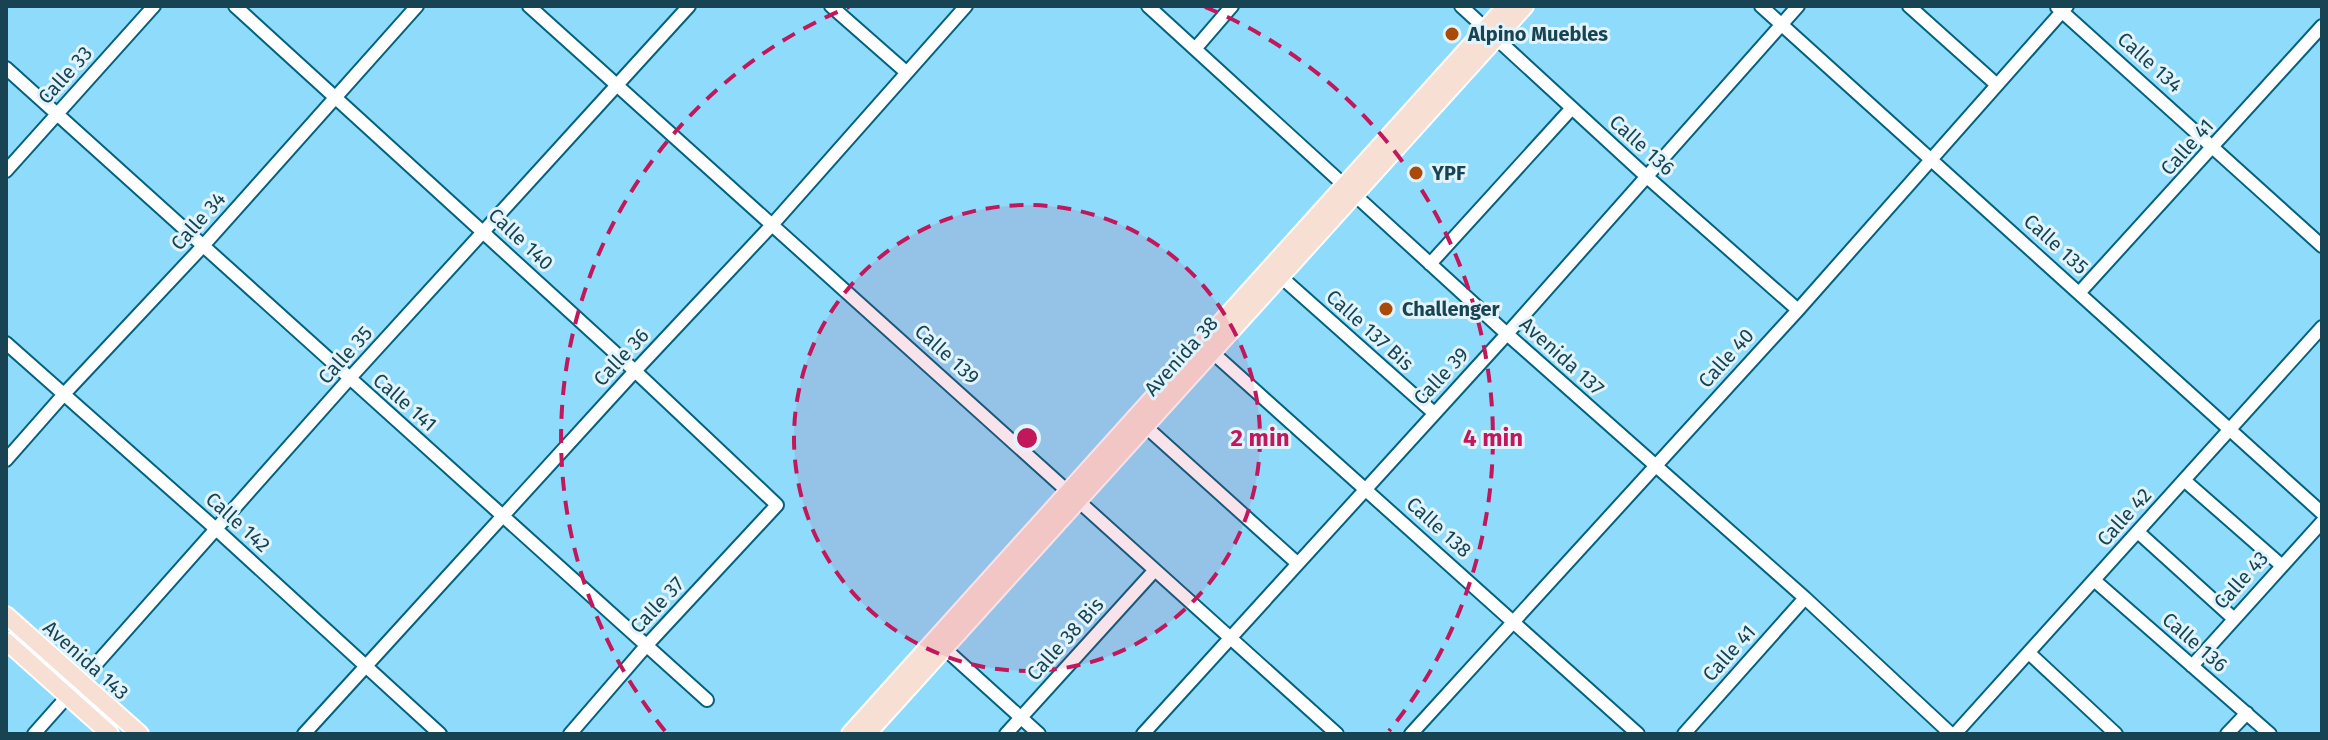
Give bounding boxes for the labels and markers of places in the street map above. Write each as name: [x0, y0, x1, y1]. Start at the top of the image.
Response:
place label: Alpino Muebles: [1467, 22, 1608, 46]
marker: Alpino Muebles: [1443, 25, 1461, 43]
place label: YPF: [1431, 161, 1466, 185]
marker: YPF: [1407, 164, 1425, 182]
place label: Challenger: [1402, 297, 1501, 321]
marker: Challenger: [1377, 300, 1395, 318]
centre of rings: [1013, 424, 1041, 452]

